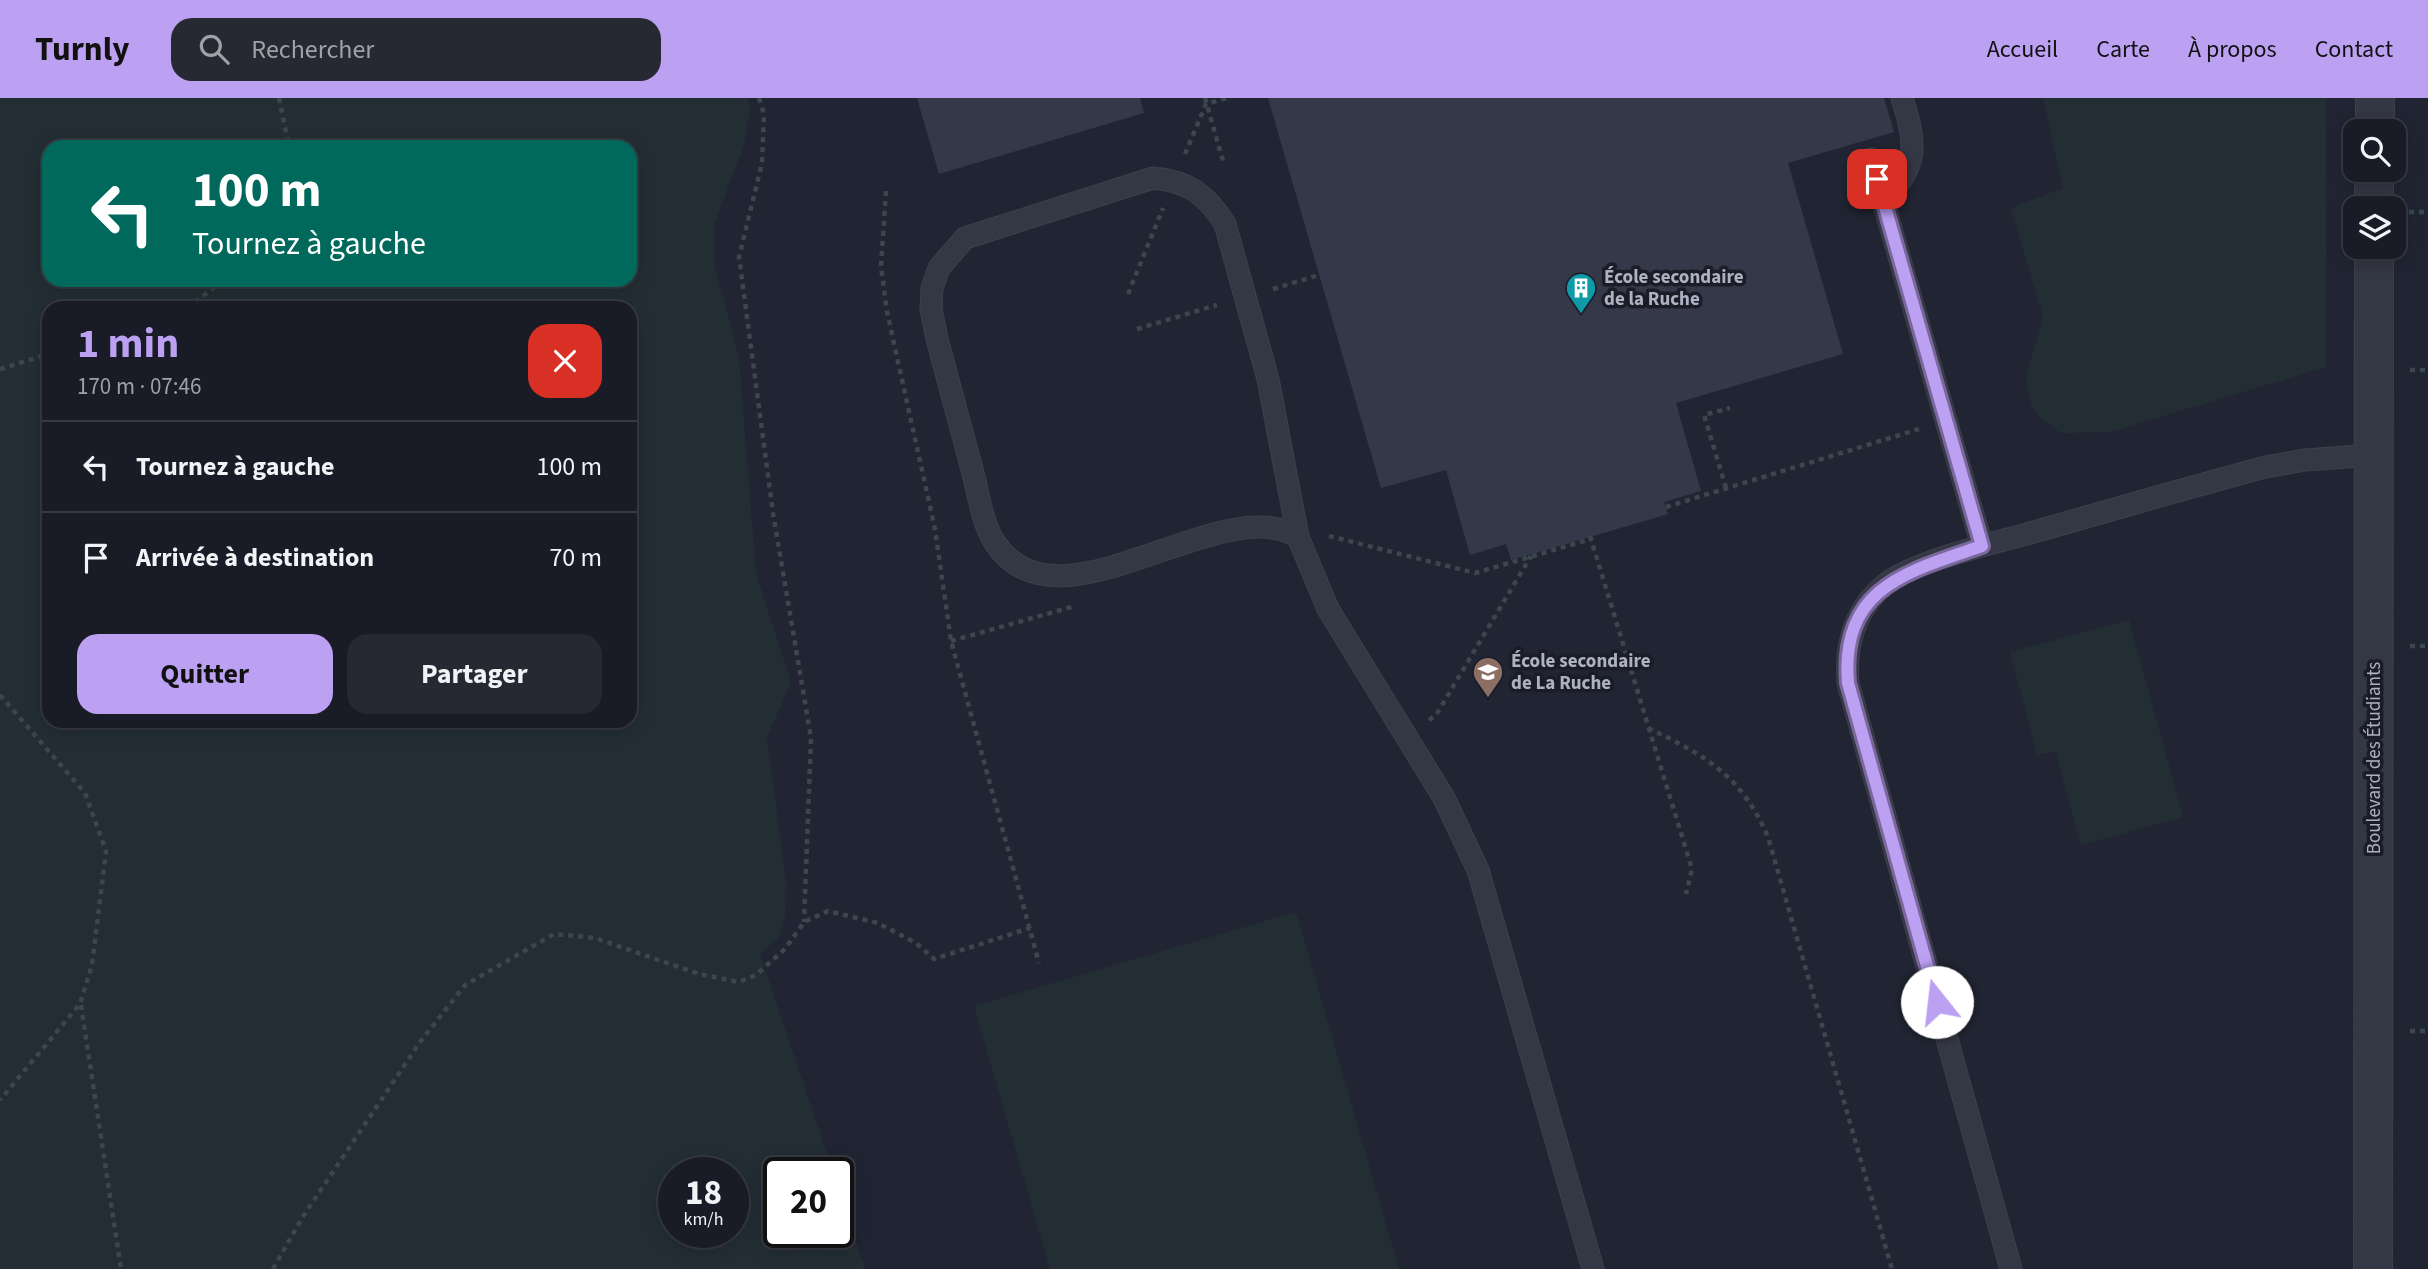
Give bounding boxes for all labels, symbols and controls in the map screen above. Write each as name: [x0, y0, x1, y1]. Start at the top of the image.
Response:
search box: [171, 18, 661, 81]
text: Turnly: [35, 26, 129, 73]
icon: search: [195, 30, 233, 68]
text: Rechercher: [251, 31, 374, 68]
text: Accueil: [1987, 32, 2058, 67]
text: Carte: [2096, 32, 2150, 67]
text: À propos: [2188, 32, 2277, 67]
text: Contact: [2315, 32, 2393, 67]
map controls: [2343, 119, 2406, 259]
button: search: [2343, 119, 2406, 182]
pin: [1847, 149, 1907, 209]
text: 100 m: [192, 156, 321, 226]
icon: arrive: [1858, 160, 1896, 198]
icon: left: [77, 168, 168, 259]
button: layers: [2343, 196, 2406, 259]
text: Tournez à gauche: [192, 221, 426, 267]
place label: École secondaire de la Ruche: [1604, 264, 1744, 313]
building icon: École secondaire de la Ruche: [1564, 271, 1598, 315]
text: 1 min: [77, 314, 179, 374]
button: close: [528, 324, 602, 398]
text: 170 m · 07:46: [77, 370, 201, 403]
icon: left: [77, 448, 115, 486]
text: Tournez à gauche: [136, 448, 335, 485]
text: 100 m: [536, 448, 602, 485]
icon: arrive: [77, 539, 115, 577]
text: Arrivée à destination: [136, 539, 374, 576]
text: 70 m: [549, 539, 602, 576]
button: Quitter: [77, 634, 333, 714]
button: Partager: [347, 634, 602, 714]
place label: École secondaire de La Ruche: [1511, 648, 1651, 697]
school or university icon: École secondaire de La Ruche: [1471, 655, 1505, 699]
street label: Boulevard des Étudiants: [2361, 662, 2388, 854]
position arrow: [1900, 965, 1974, 1039]
speed limit sign: 20: [763, 1157, 854, 1248]
text: 18: [685, 1168, 722, 1218]
text: km/h: [684, 1207, 723, 1232]

